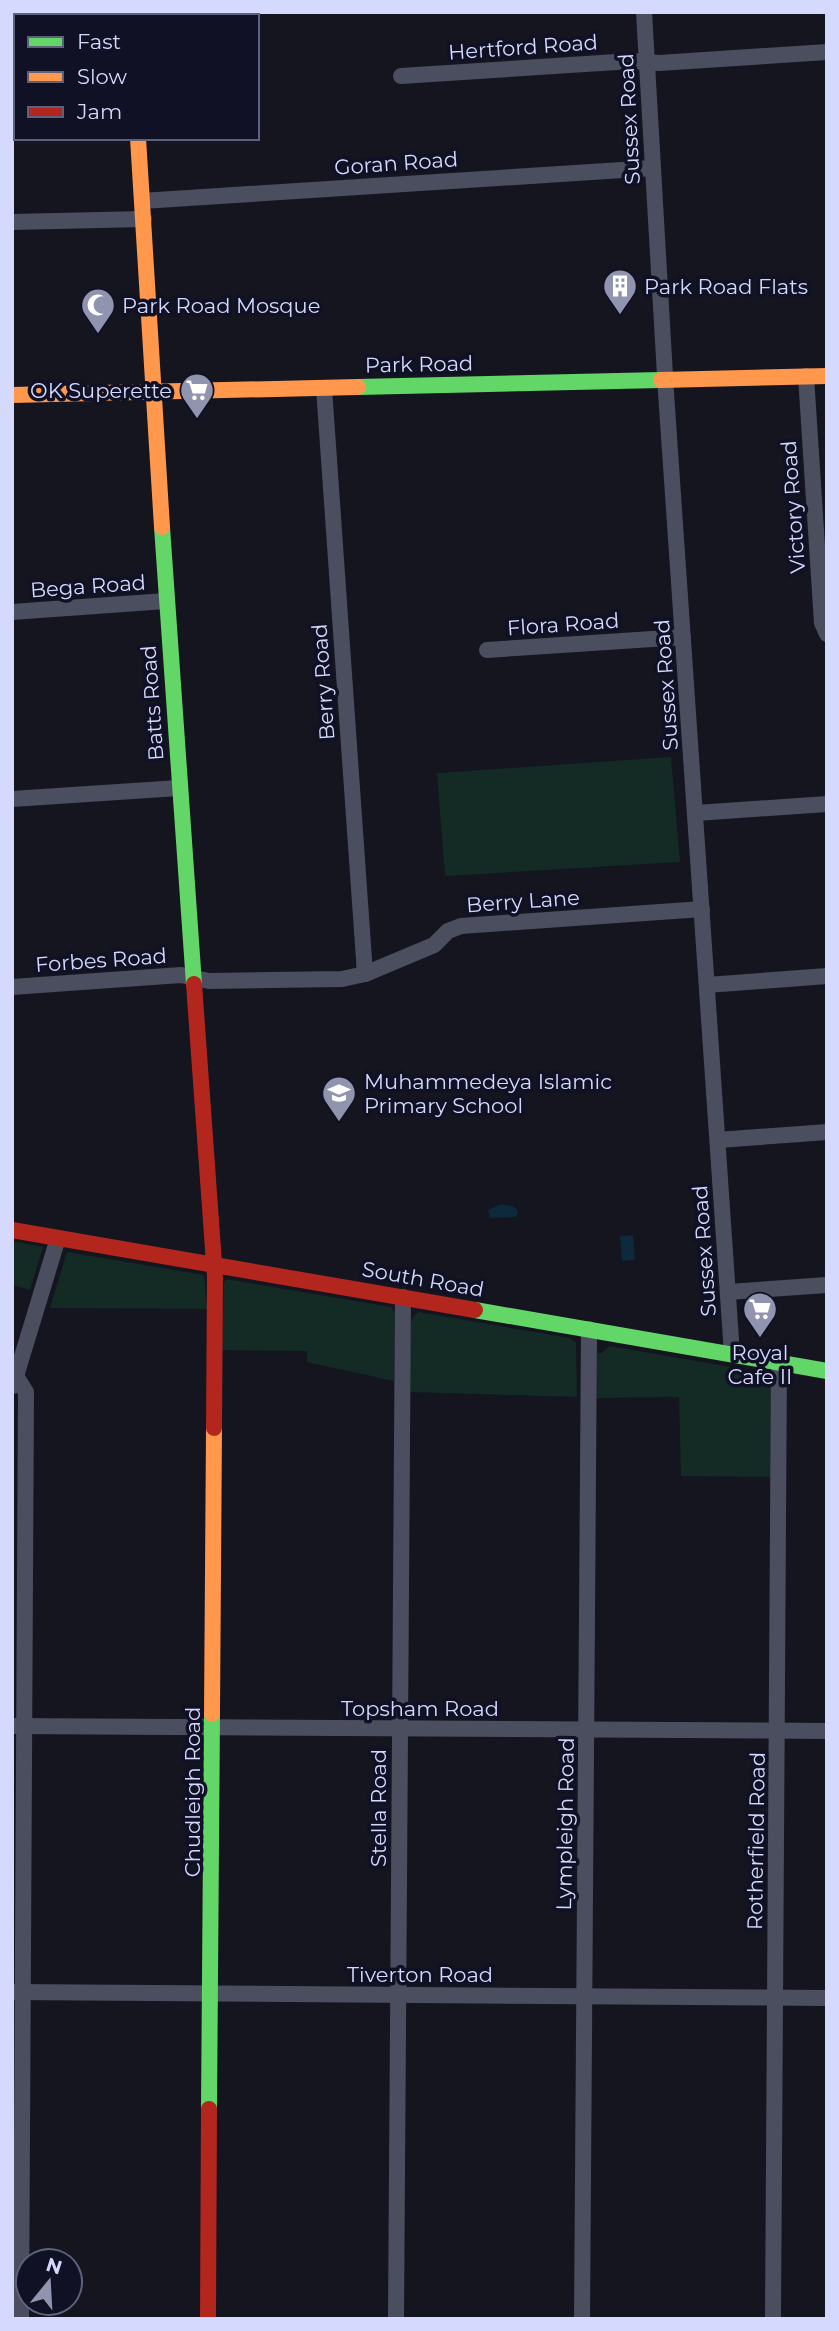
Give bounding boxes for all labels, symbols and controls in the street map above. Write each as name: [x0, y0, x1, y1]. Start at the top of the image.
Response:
legend: [14, 14, 259, 140]
text: Fast: [77, 29, 121, 54]
street label: Hertford Road: [447, 29, 599, 65]
street label: Sussex Road: [613, 53, 645, 185]
text: Slow: [77, 64, 127, 89]
text: Jam: [76, 99, 122, 124]
street label: Goran Road: [333, 146, 459, 180]
building icon: Park Road Flats: [601, 267, 639, 316]
place label: Park Road Flats: [644, 274, 808, 299]
mosque icon: Park Road Mosque: [79, 286, 117, 335]
place label: Park Road Mosque: [122, 293, 320, 318]
street label: Park Road: [365, 351, 473, 377]
supermarket icon: OK Superette: [178, 371, 216, 420]
place label: OK Superette: [30, 378, 172, 403]
street label: Victory Road: [776, 440, 810, 574]
street label: Bega Road: [29, 569, 147, 603]
street label: Flora Road: [506, 608, 620, 640]
street label: Sussex Road: [649, 619, 683, 751]
street label: Berry Road: [306, 623, 340, 741]
street label: Batts Road: [135, 644, 169, 762]
street label: Berry Lane: [465, 885, 581, 917]
street label: Forbes Road: [34, 943, 168, 977]
place label: Muhammedeya Islamic Primary School: [364, 1069, 612, 1118]
school or university icon: Muhammedeya Islamic Primary School: [320, 1074, 358, 1123]
street label: Sussex Road: [687, 1185, 721, 1317]
street label: South Road: [360, 1256, 486, 1302]
supermarket icon: Royal Cafe II: [741, 1290, 779, 1339]
place label: Royal Cafe II: [728, 1340, 792, 1389]
street label: Topsham Road: [341, 1696, 499, 1721]
street label: Chudleigh Road: [180, 1707, 205, 1877]
street label: Lympleigh Road: [551, 1737, 579, 1911]
street label: Stella Road: [366, 1749, 391, 1867]
street label: Rotherfield Road: [742, 1752, 770, 1930]
street label: Tiverton Road: [347, 1962, 493, 1987]
north arrow: [14, 2247, 84, 2317]
text: N: [43, 2253, 65, 2280]

